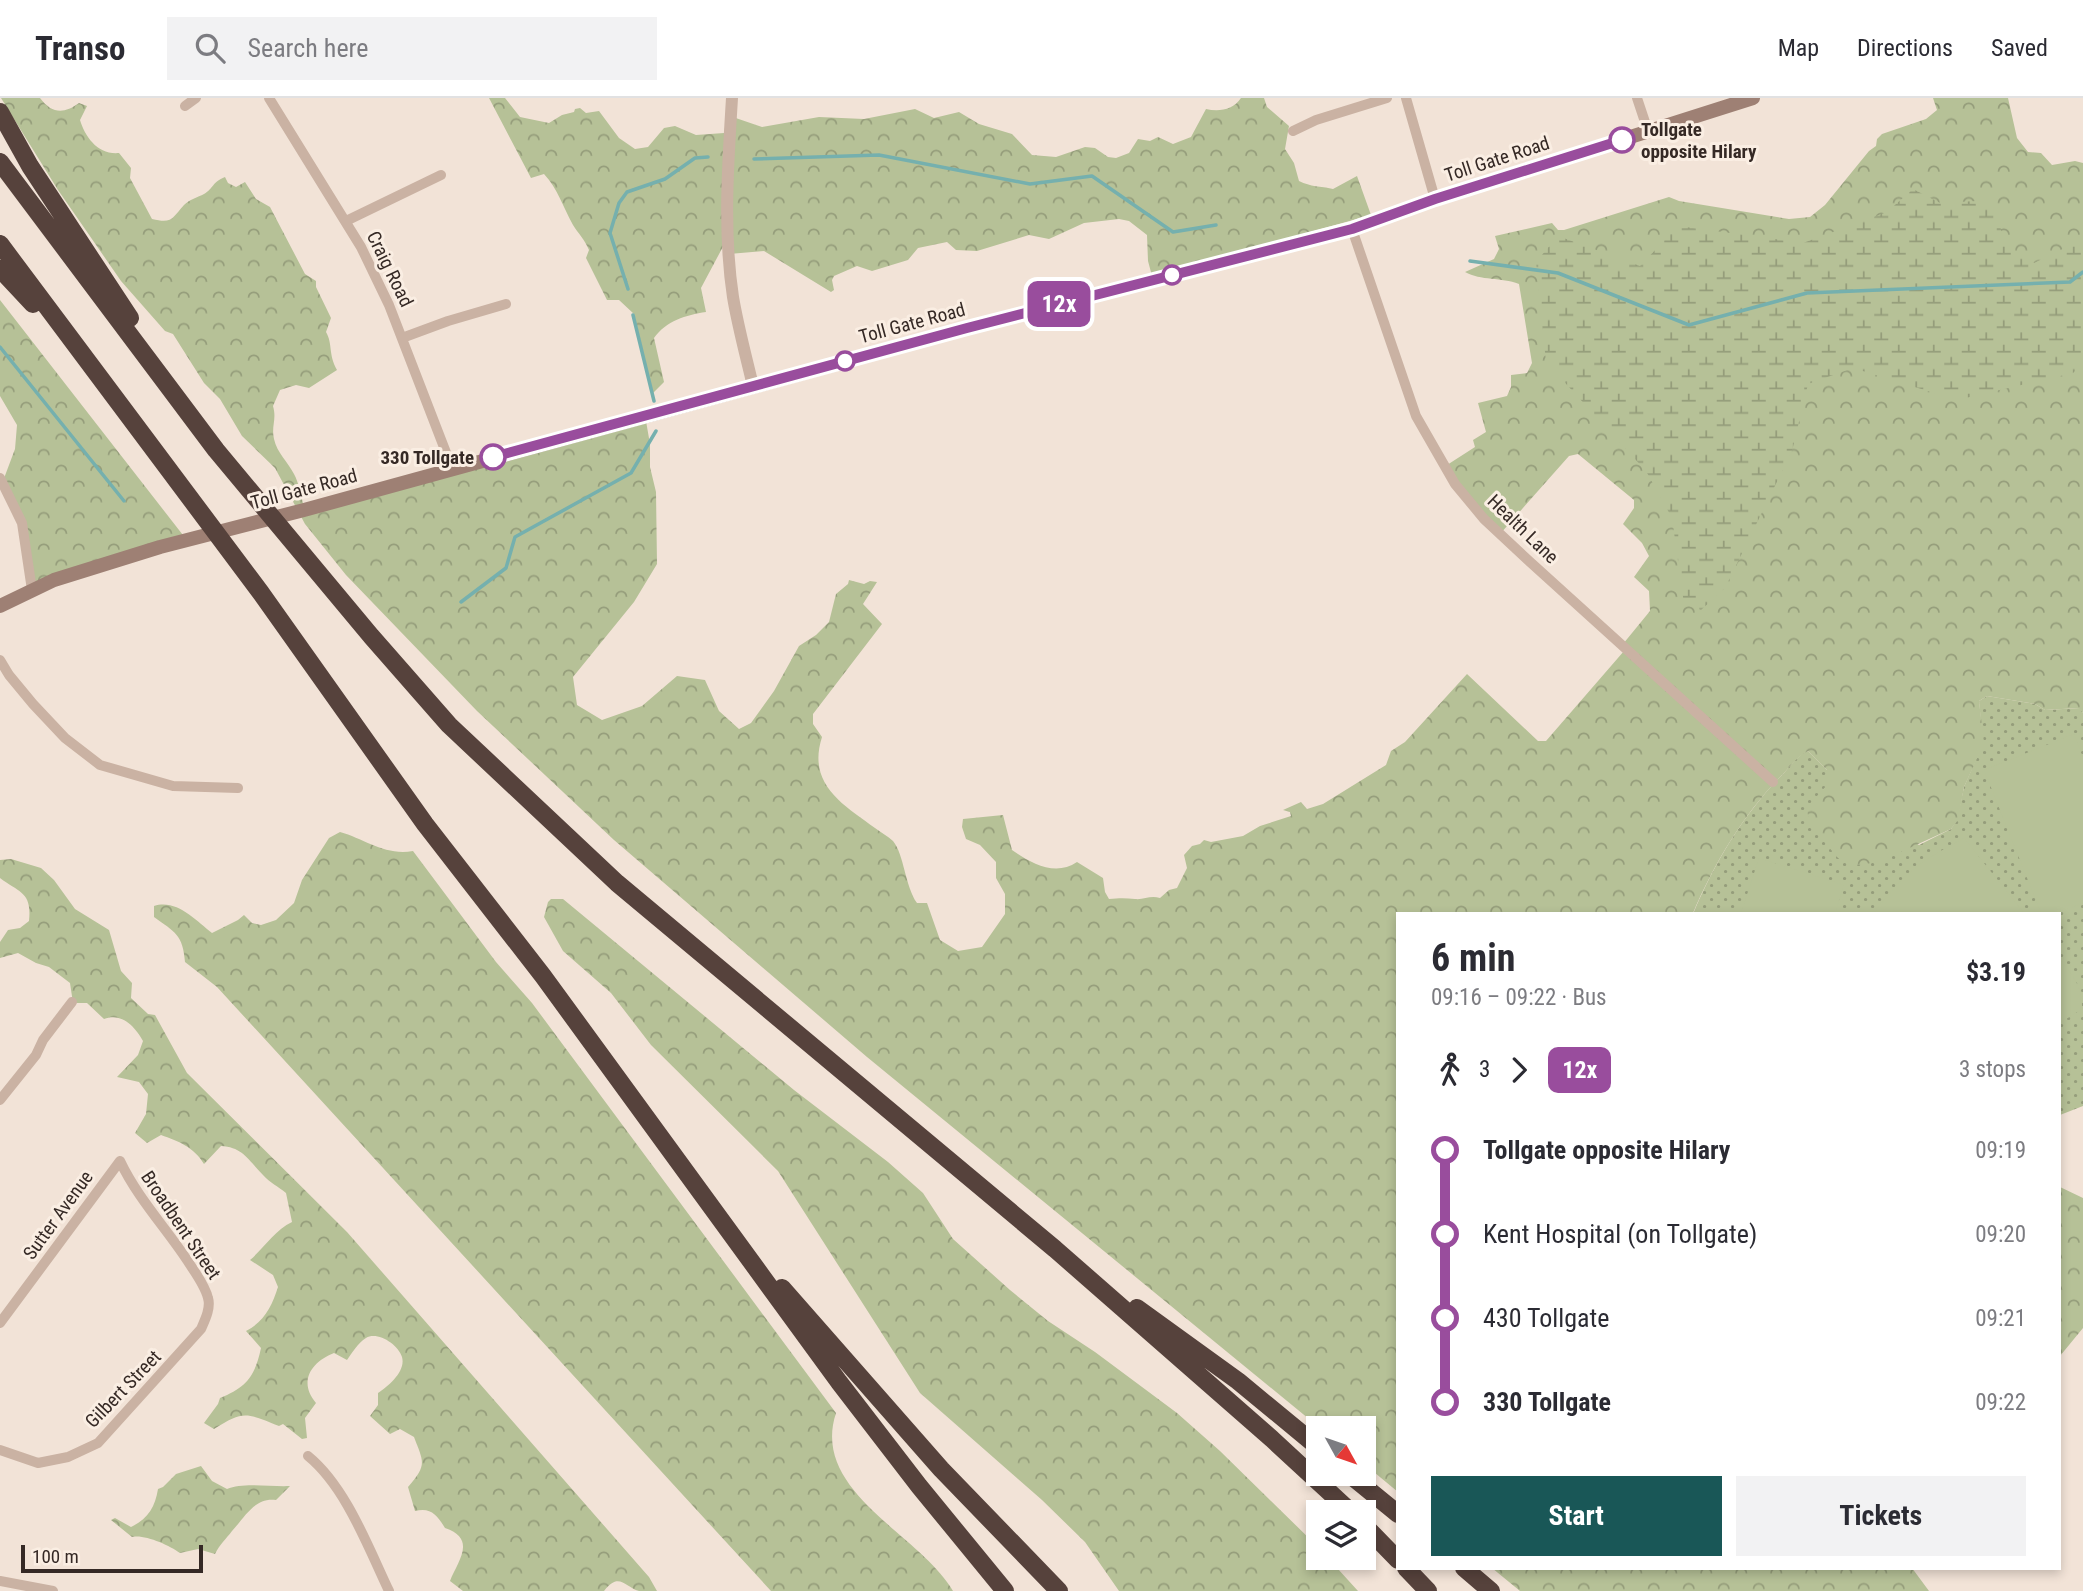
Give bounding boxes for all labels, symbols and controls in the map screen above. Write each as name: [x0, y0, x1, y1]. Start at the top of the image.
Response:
search box: [167, 17, 657, 80]
text: Transo: [35, 29, 125, 68]
icon: search: [191, 29, 229, 67]
text: Search here: [247, 33, 368, 63]
text: Map: [1778, 34, 1819, 62]
text: Directions: [1857, 34, 1953, 62]
text: Saved: [1991, 34, 2048, 62]
place label: Tollgate opposite Hilary: [1641, 118, 1757, 163]
marker: Tollgate opposite Hilary: [1609, 127, 1635, 153]
street label: Toll Gate Road: [1442, 131, 1552, 187]
street label: Craig Road: [362, 227, 418, 311]
unlabelled marker: [1162, 265, 1182, 285]
line badge: 12x: [1019, 281, 1099, 327]
text: 12x: [1041, 290, 1077, 318]
street label: Toll Gate Road: [856, 298, 968, 348]
unlabelled marker: [835, 351, 855, 371]
marker: 330 Tollgate: [480, 444, 506, 470]
place label: 330 Tollgate: [380, 446, 474, 469]
street label: Toll Gate Road: [248, 464, 360, 514]
street label: Health Lane: [1483, 490, 1563, 568]
text: 6 min: [1431, 936, 1515, 980]
text: $3.19: [1966, 957, 2026, 987]
text: 09:16 – 09:22 · Bus: [1431, 984, 1607, 1011]
icon: walk: [1431, 1051, 1469, 1089]
icon: forward: [1500, 1051, 1538, 1089]
text: 3: [1479, 1056, 1490, 1083]
text: 12x: [1562, 1056, 1597, 1084]
text: 3 stops: [1959, 1056, 2026, 1083]
text: Tollgate opposite Hilary: [1483, 1135, 1730, 1165]
text: 09:19: [1975, 1137, 2026, 1164]
street label: Sutter Avenue: [18, 1166, 98, 1264]
street label: Broadbent Street: [136, 1166, 226, 1284]
text: Kent Hospital (on Tollgate): [1483, 1219, 1757, 1249]
text: 09:20: [1975, 1221, 2026, 1248]
text: 430 Tollgate: [1483, 1303, 1609, 1333]
text: 09:21: [1975, 1305, 2026, 1332]
street label: Gilbert Street: [80, 1345, 166, 1433]
text: 330 Tollgate: [1483, 1387, 1611, 1417]
text: 09:22: [1975, 1389, 2026, 1416]
north arrow: [1306, 1416, 1376, 1486]
map controls: [1306, 1416, 1376, 1570]
button: Start: [1431, 1476, 1722, 1556]
button: Tickets: [1736, 1476, 2026, 1556]
button: layers: [1306, 1500, 1376, 1570]
scale bar: [21, 1542, 203, 1574]
text: 100 m: [32, 1545, 79, 1568]

